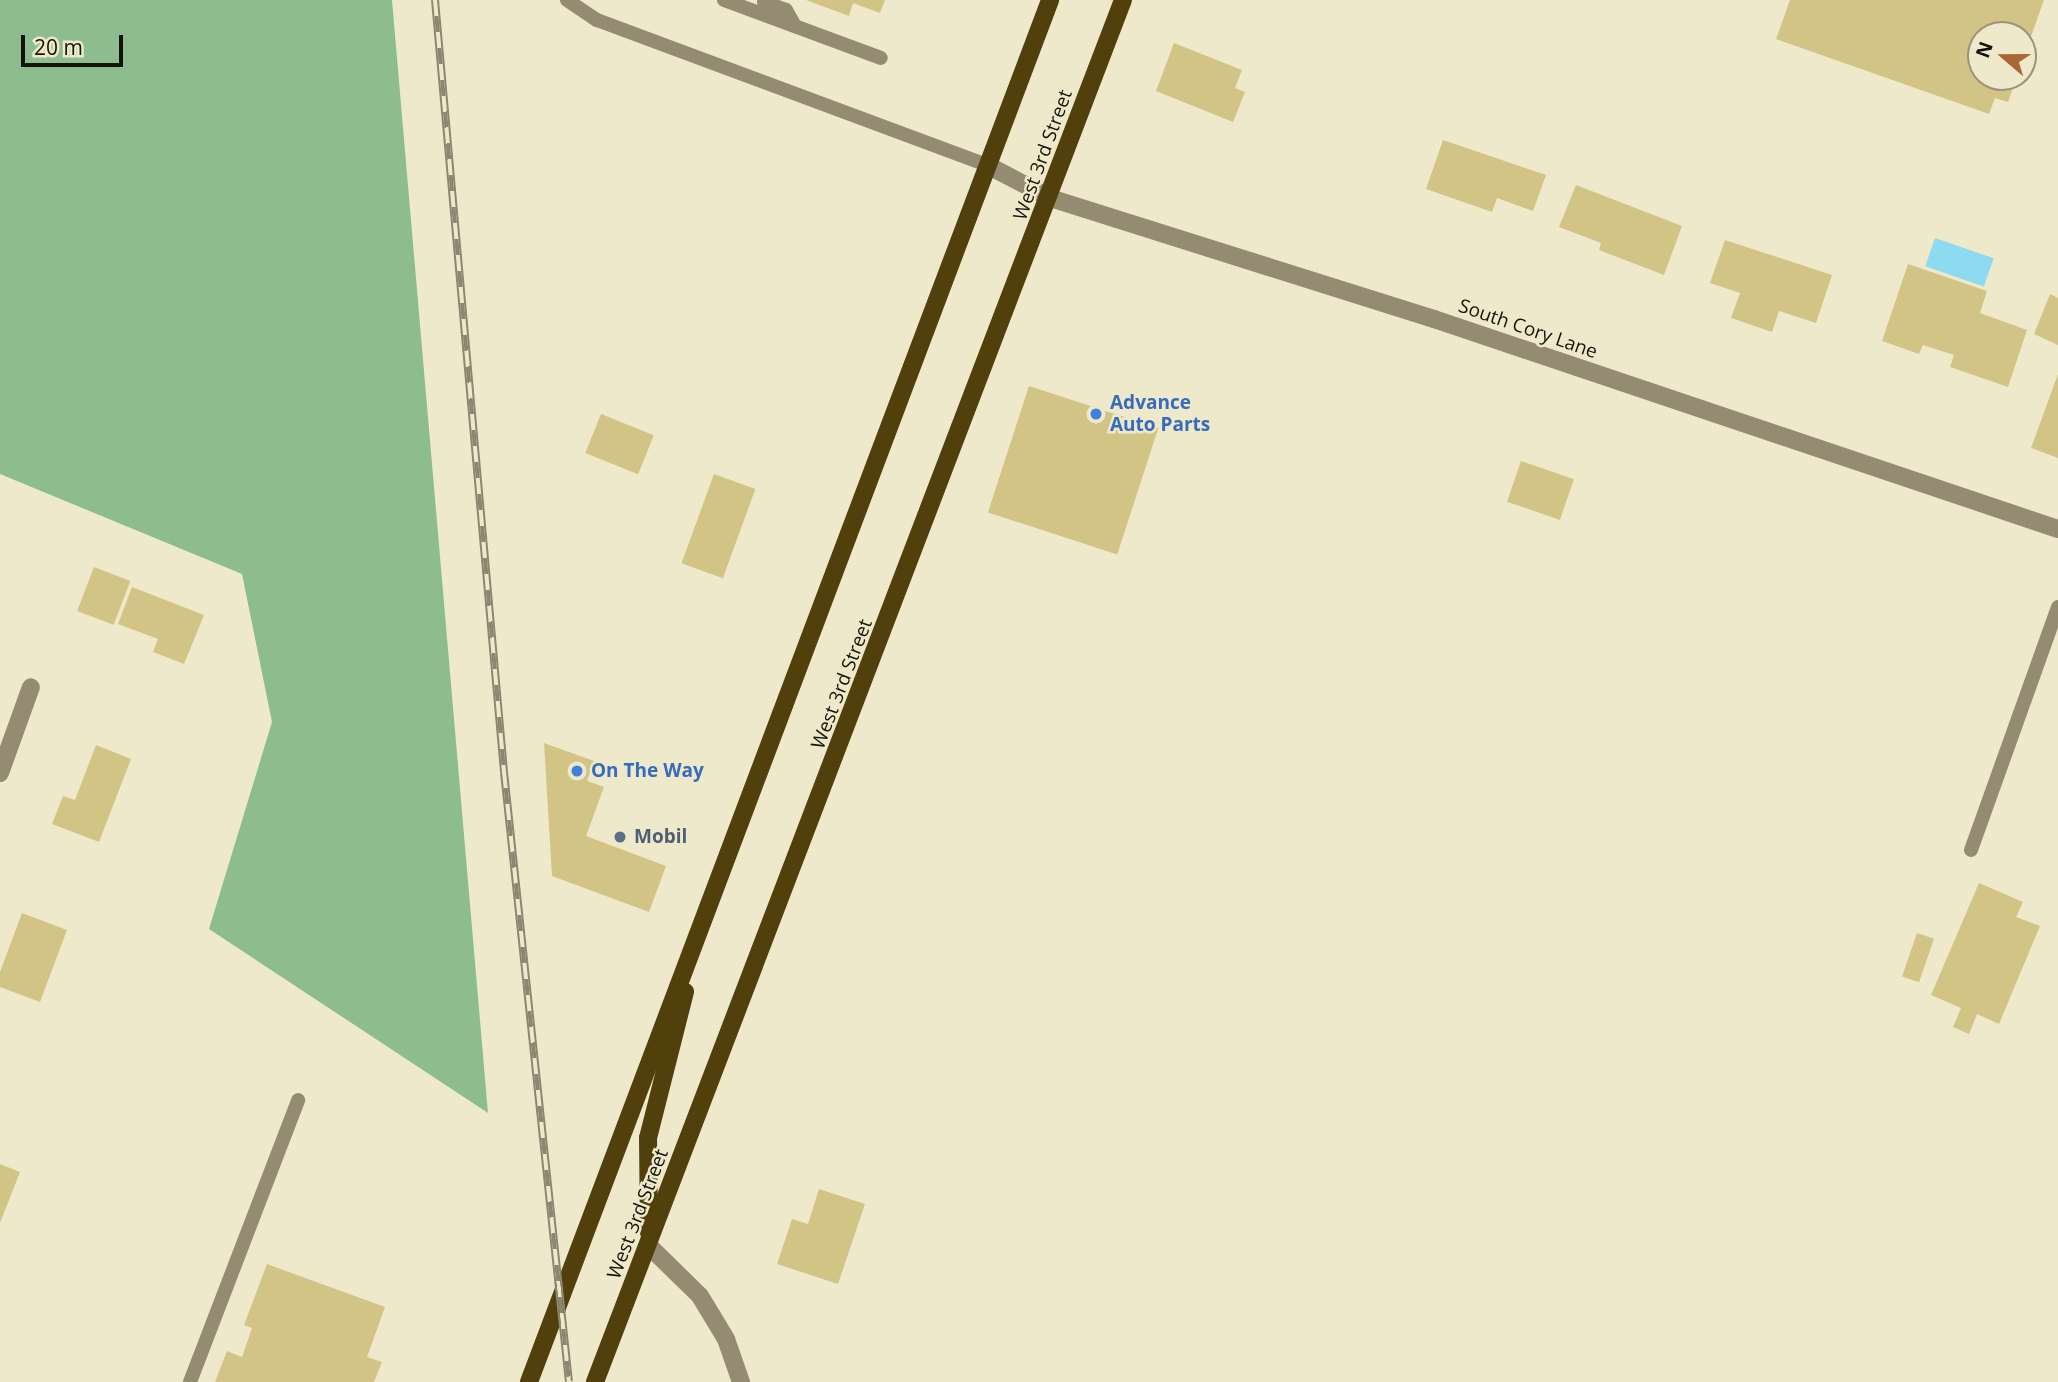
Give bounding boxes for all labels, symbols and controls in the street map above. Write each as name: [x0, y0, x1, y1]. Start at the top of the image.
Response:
scale bar: [24, 21, 126, 65]
north arrow: [1967, 21, 2037, 91]
text: 20 m: [34, 33, 83, 61]
text: N: [1969, 38, 1999, 61]
street label: West 3rd Street: [1009, 87, 1077, 223]
street label: South Cory Lane: [1456, 295, 1600, 363]
place label: Advance Auto Parts: [1110, 392, 1210, 436]
marker: Advance Auto Parts: [1088, 406, 1104, 422]
street label: West 3rd Street: [807, 616, 877, 752]
place label: On The Way: [591, 760, 704, 782]
marker: On The Way: [569, 763, 585, 779]
place label: Mobil: [634, 826, 687, 848]
marker: Mobil: [612, 829, 628, 845]
street label: West 3rd Street: [603, 1146, 673, 1282]

